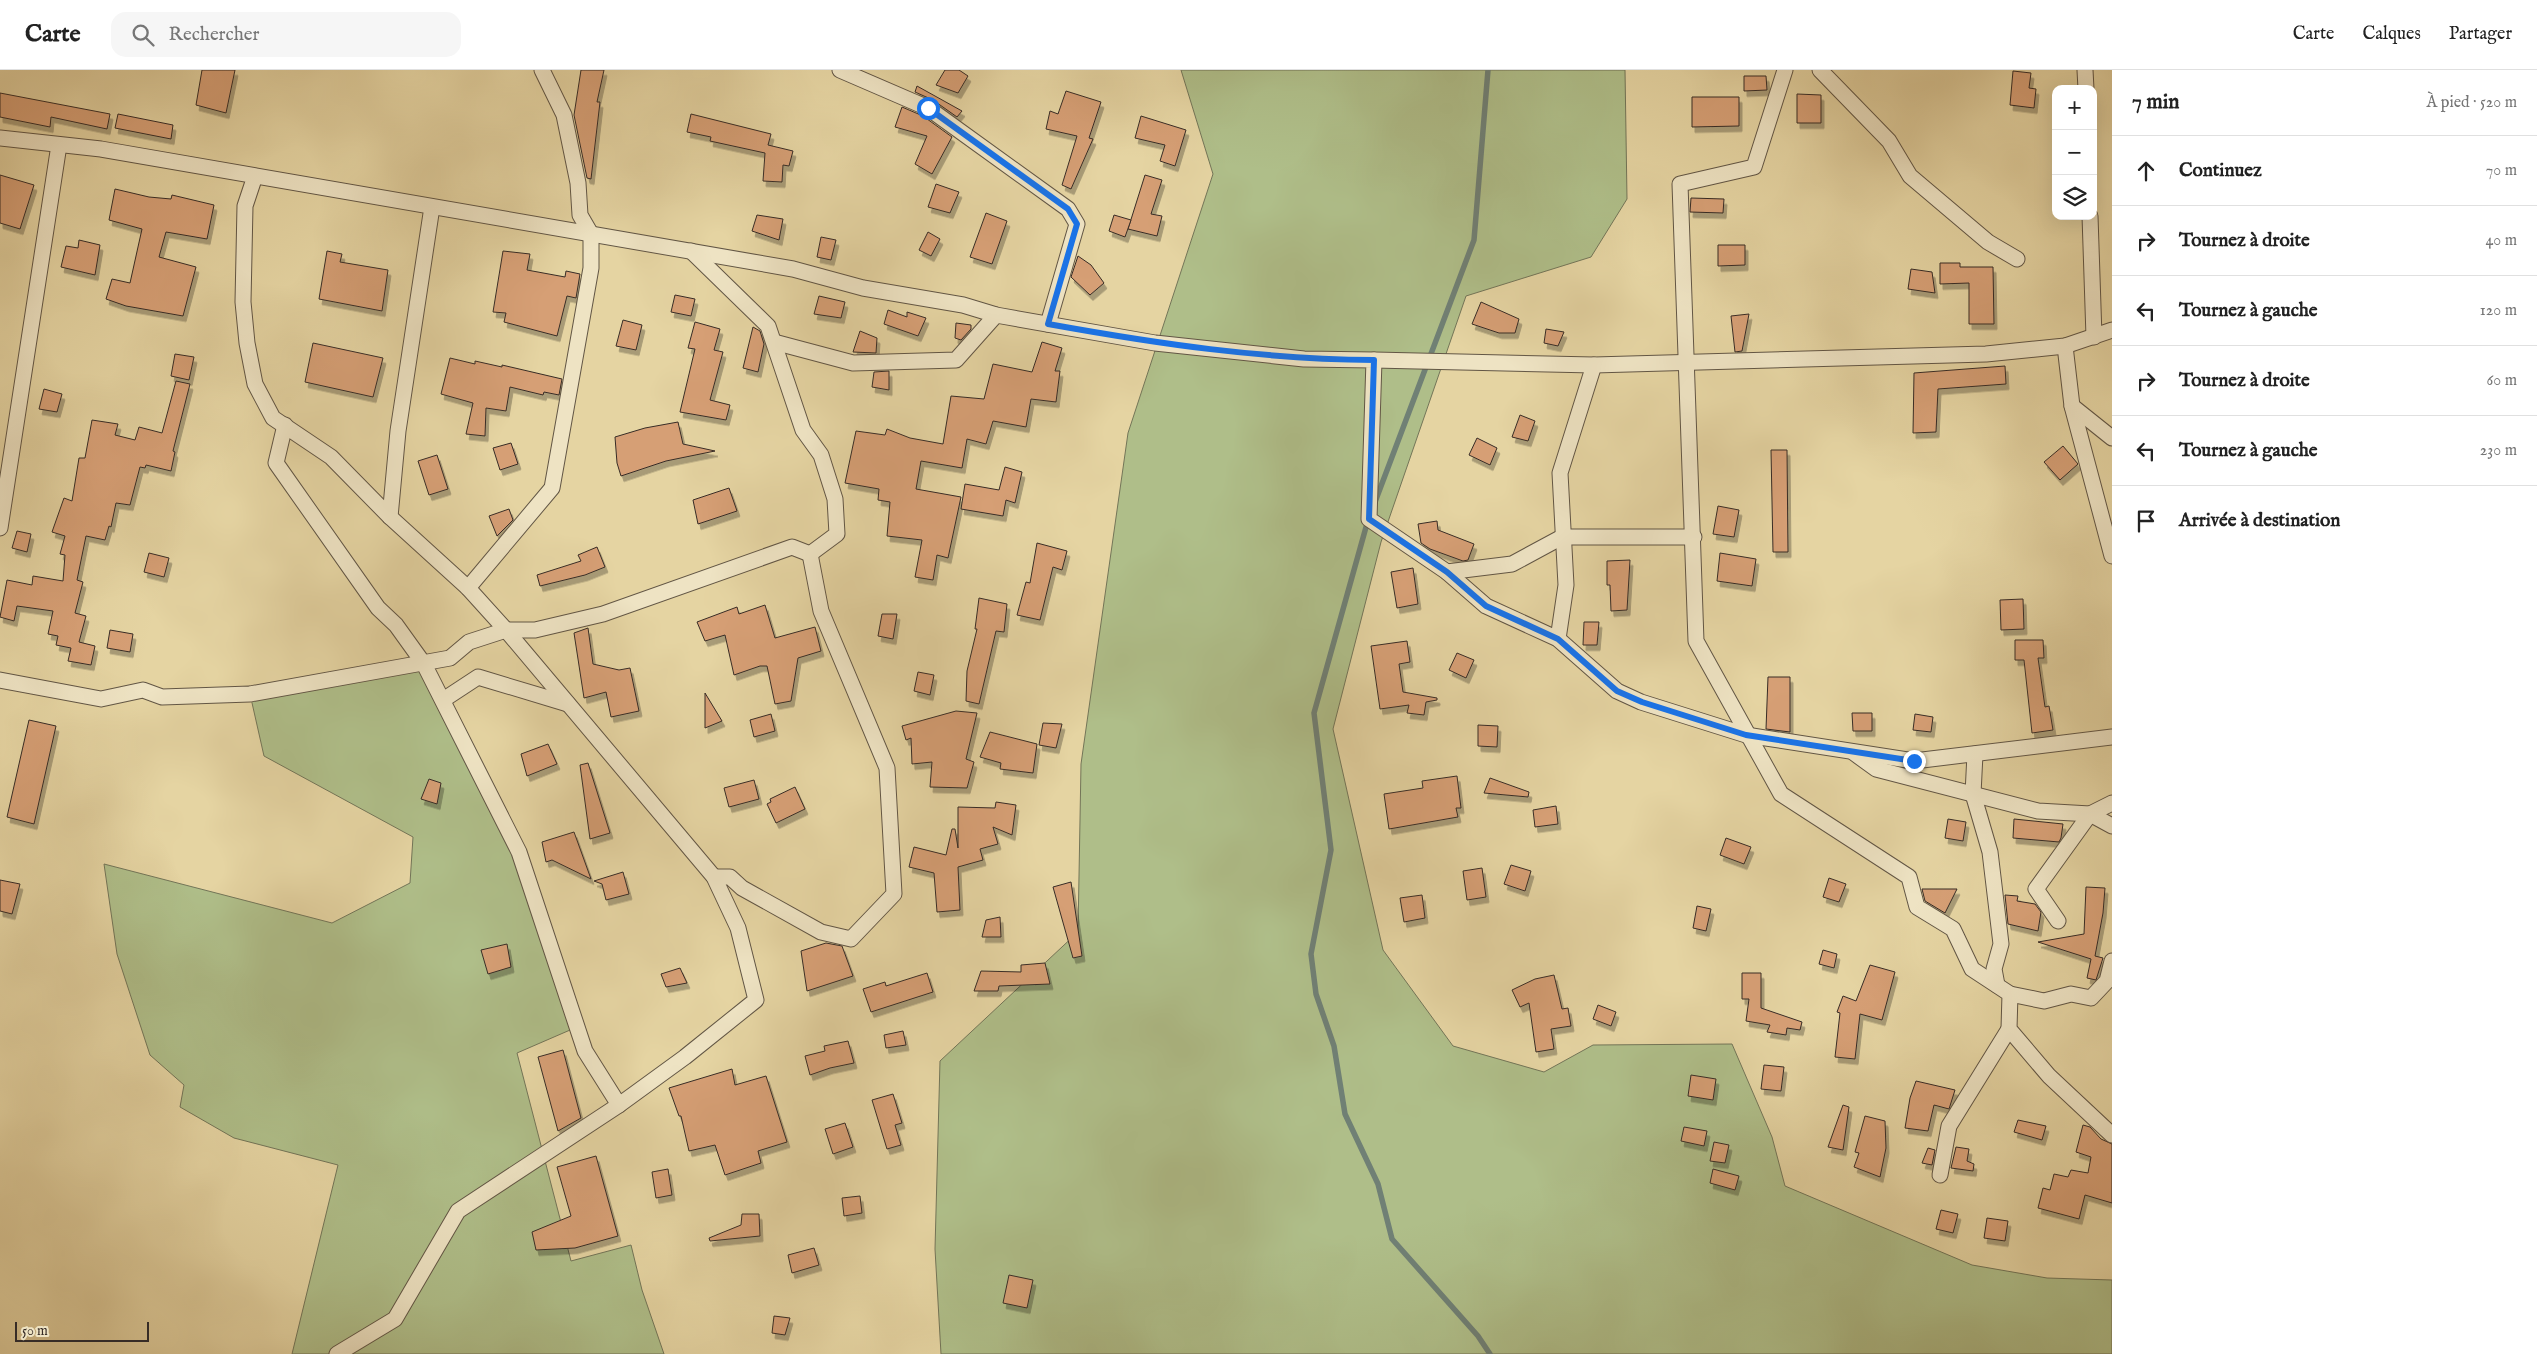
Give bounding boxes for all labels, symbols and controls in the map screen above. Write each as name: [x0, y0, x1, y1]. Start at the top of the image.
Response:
search box: [111, 12, 461, 57]
text: Carte: [25, 19, 81, 50]
icon: search: [129, 21, 157, 49]
text: Rechercher: [169, 23, 260, 47]
text: Carte: [2293, 23, 2334, 46]
text: Calques: [2362, 23, 2421, 46]
text: Partager: [2449, 23, 2512, 46]
map controls: [2052, 85, 2097, 220]
button: +: [2052, 85, 2097, 130]
text: 7 min: [2132, 89, 2179, 116]
text: À pied · 520 m: [2427, 93, 2517, 113]
route start: [917, 97, 940, 120]
button: −: [2052, 130, 2097, 175]
icon: ahead: [2132, 157, 2160, 185]
text: Continuez: [2179, 159, 2262, 183]
text: 70 m: [2486, 161, 2517, 181]
button: layers: [2052, 175, 2097, 220]
icon: right: [2132, 227, 2160, 255]
text: Tournez à droite: [2179, 229, 2310, 253]
text: 40 m: [2485, 231, 2517, 251]
icon: left: [2132, 297, 2160, 325]
text: Tournez à gauche: [2179, 299, 2318, 323]
text: 120 m: [2480, 301, 2517, 321]
icon: right: [2132, 367, 2160, 395]
text: Tournez à droite: [2179, 369, 2310, 393]
text: 60 m: [2487, 371, 2517, 391]
icon: left: [2132, 437, 2160, 465]
text: Tournez à gauche: [2179, 439, 2318, 463]
text: 230 m: [2480, 441, 2517, 461]
icon: arrive: [2132, 507, 2160, 535]
text: Arrivée à destination: [2179, 509, 2340, 533]
route end: [1903, 750, 1926, 773]
scale bar: [15, 1319, 149, 1342]
text: 50 m: [22, 1322, 48, 1340]

